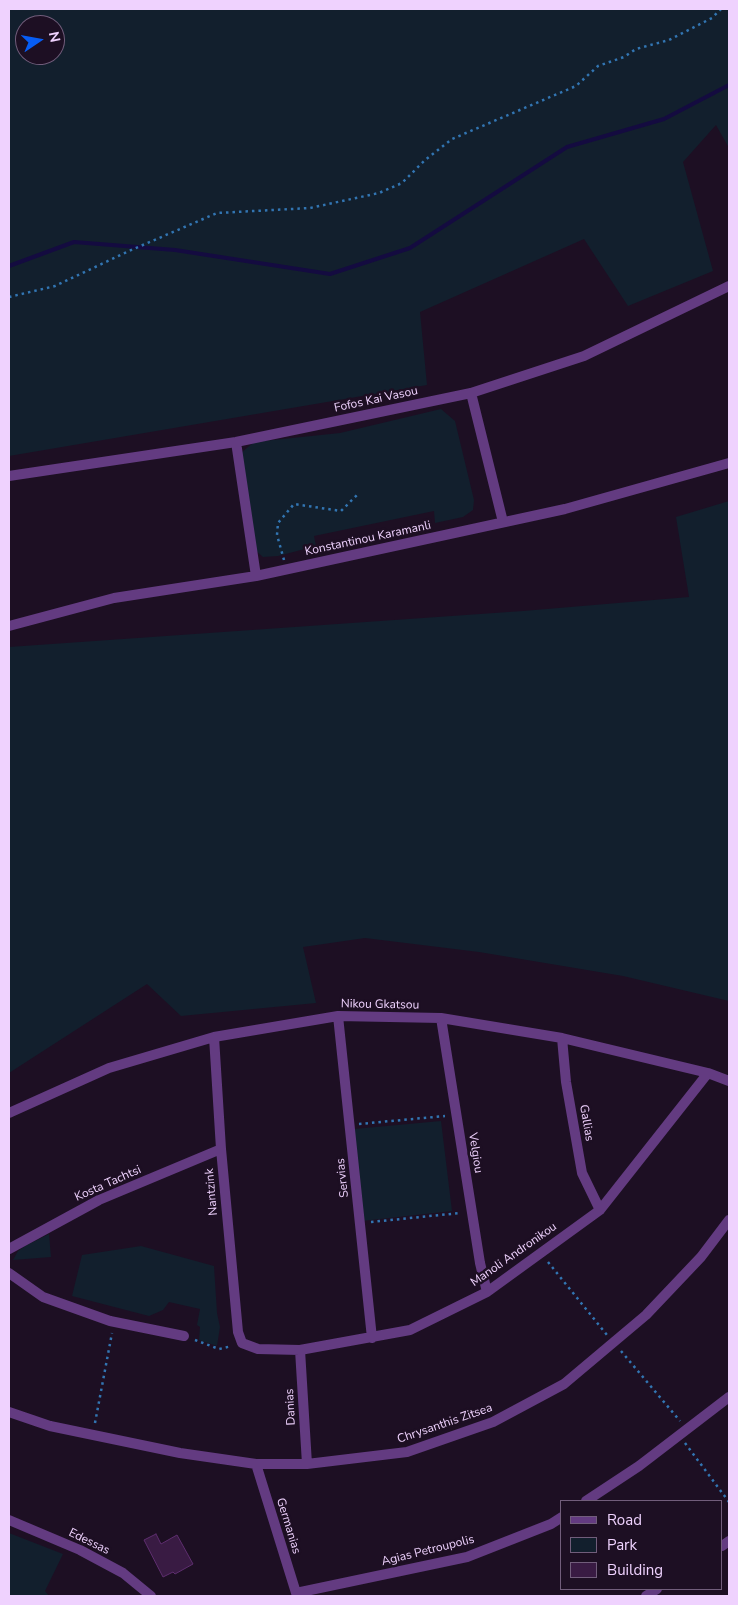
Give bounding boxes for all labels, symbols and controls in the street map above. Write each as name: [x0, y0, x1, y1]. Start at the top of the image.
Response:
north arrow: [15, 15, 65, 65]
text: N: [44, 30, 65, 44]
street label: Fofos Kai Vasou: [333, 384, 419, 416]
street label: Konstantinou Karamanli: [304, 519, 432, 559]
street label: Nikou Gkatsou: [341, 997, 419, 1013]
street label: Gallias: [576, 1103, 596, 1143]
street label: Velgiou: [465, 1132, 485, 1174]
street label: Servias: [334, 1158, 352, 1198]
street label: Kosta Tachtsi: [73, 1163, 143, 1205]
street label: Nantzink: [203, 1168, 221, 1216]
street label: Manoli Andronikou: [468, 1220, 560, 1290]
street label: Danias: [283, 1388, 299, 1426]
street label: Chrysanthis Zitsea: [395, 1401, 495, 1447]
street label: Germanias: [273, 1496, 303, 1556]
legend: [560, 1500, 723, 1590]
text: Road: [607, 1510, 642, 1530]
street label: Edessas: [66, 1526, 112, 1558]
street label: Agias Petroupolis: [380, 1533, 476, 1569]
text: Park: [607, 1535, 637, 1555]
text: Building: [607, 1560, 663, 1580]

